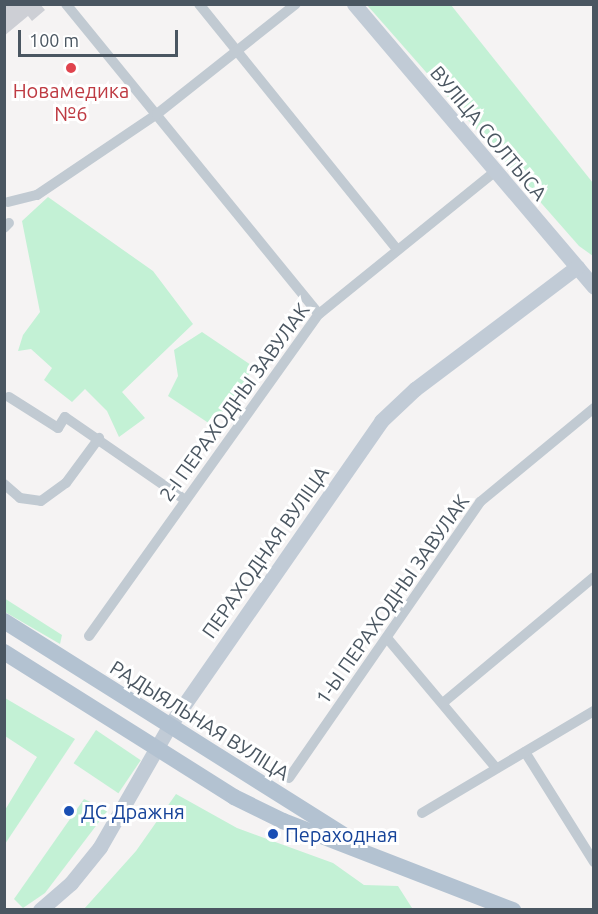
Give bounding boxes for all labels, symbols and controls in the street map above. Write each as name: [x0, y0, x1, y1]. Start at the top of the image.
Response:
scale bar: [21, 18, 182, 56]
text: 100 m: [29, 30, 79, 50]
marker: Новамедика №6: [64, 61, 78, 75]
street label: ВУЛІЦА СОЛТЫСА: [426, 61, 552, 205]
place label: Новамедика №6: [13, 78, 129, 125]
street label: 2-І ПЕРАХОДНЫ ЗАВУЛАК: [154, 298, 314, 506]
street label: ПЕРАХОДНАЯ ВУЛІЦА: [197, 461, 333, 643]
street label: 1-Ы ПЕРАХОДНЫ ЗАВУЛАК: [310, 490, 474, 708]
street label: РАДЫЯЛЬНАЯ ВУЛІЦА: [106, 655, 294, 785]
place label: ДС Дражня: [81, 799, 185, 823]
marker: ДС Дражня: [62, 804, 76, 818]
place label: Пераходная: [285, 822, 398, 846]
marker: Пераходная: [266, 827, 280, 841]

